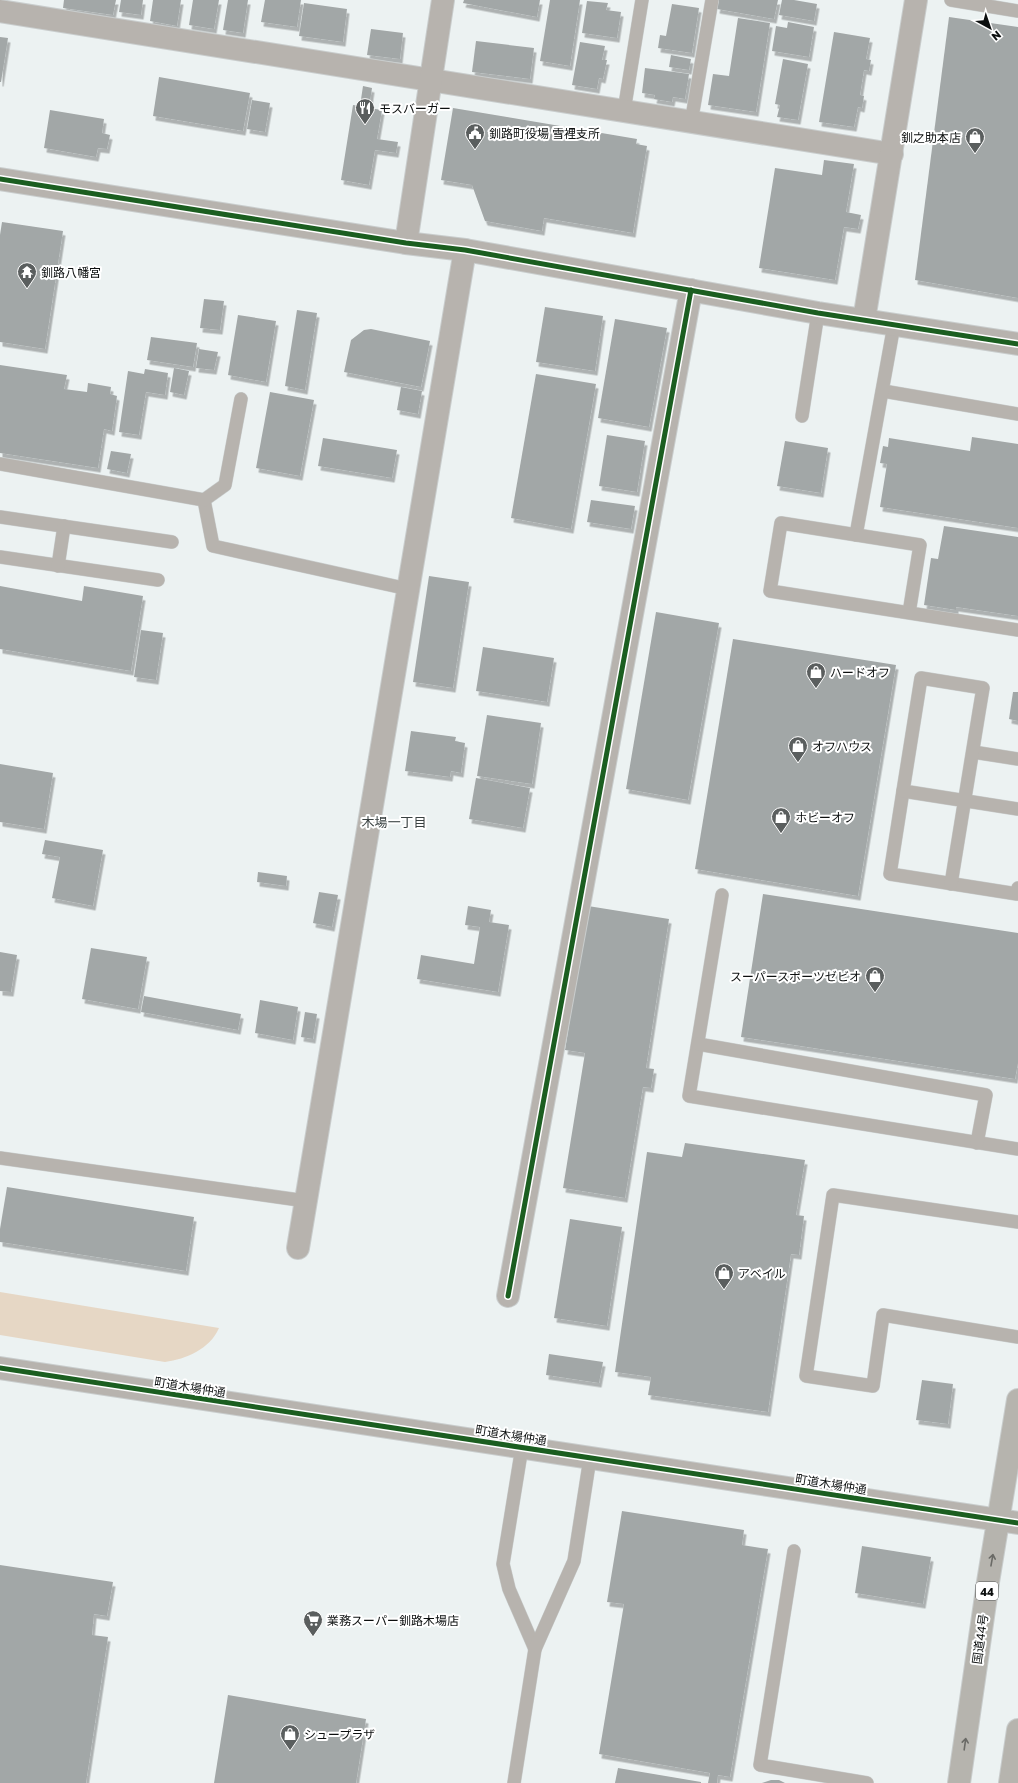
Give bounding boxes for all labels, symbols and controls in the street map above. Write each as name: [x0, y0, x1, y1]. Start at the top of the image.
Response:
north arrow: [970, 8, 1010, 48]
text: N: [989, 28, 1004, 44]
restaurant icon: モスバーガー: [354, 97, 376, 125]
place label: モスバーガー: [379, 101, 451, 116]
public building icon: 釧路町役場 雪裡支所: [464, 122, 486, 150]
place label: 釧路町役場 雪裡支所: [489, 126, 600, 141]
shop icon: 釧之助本店: [964, 126, 986, 154]
place label: 釧之助本店: [901, 130, 961, 145]
temple icon: 釧路八幡宮: [16, 261, 38, 289]
place label: 釧路八幡宮: [41, 265, 101, 280]
shop icon: ハードオフ: [805, 661, 827, 689]
place label: ハードオフ: [830, 665, 890, 680]
shop icon: オフハウス: [787, 735, 809, 763]
place label: オフハウス: [812, 739, 872, 754]
shop icon: ホビーオフ: [770, 806, 792, 834]
place label: ホビーオフ: [795, 810, 855, 825]
district label: 木場一丁目: [361, 814, 427, 830]
shop icon: スーパースポーツゼビオ: [864, 965, 886, 993]
place label: スーパースポーツゼビオ: [730, 969, 861, 984]
shop icon: アベイル: [713, 1262, 735, 1290]
place label: アベイル: [738, 1266, 786, 1281]
street label: 町道木場仲通: [153, 1374, 227, 1400]
street label: 町道木場仲通: [474, 1422, 548, 1448]
street label: 町道木場仲通: [794, 1471, 868, 1497]
one-way arrow: [988, 1554, 996, 1567]
road number: 44: [976, 1582, 998, 1600]
supermarket icon: 業務スーパー釧路木場店: [302, 1609, 324, 1637]
place label: 業務スーパー釧路木場店: [327, 1613, 459, 1628]
street label: 国道44号: [969, 1613, 991, 1665]
shop icon: シュープラザ: [279, 1723, 301, 1751]
place label: シュープラザ: [304, 1727, 375, 1742]
one-way arrow: [961, 1738, 969, 1751]

